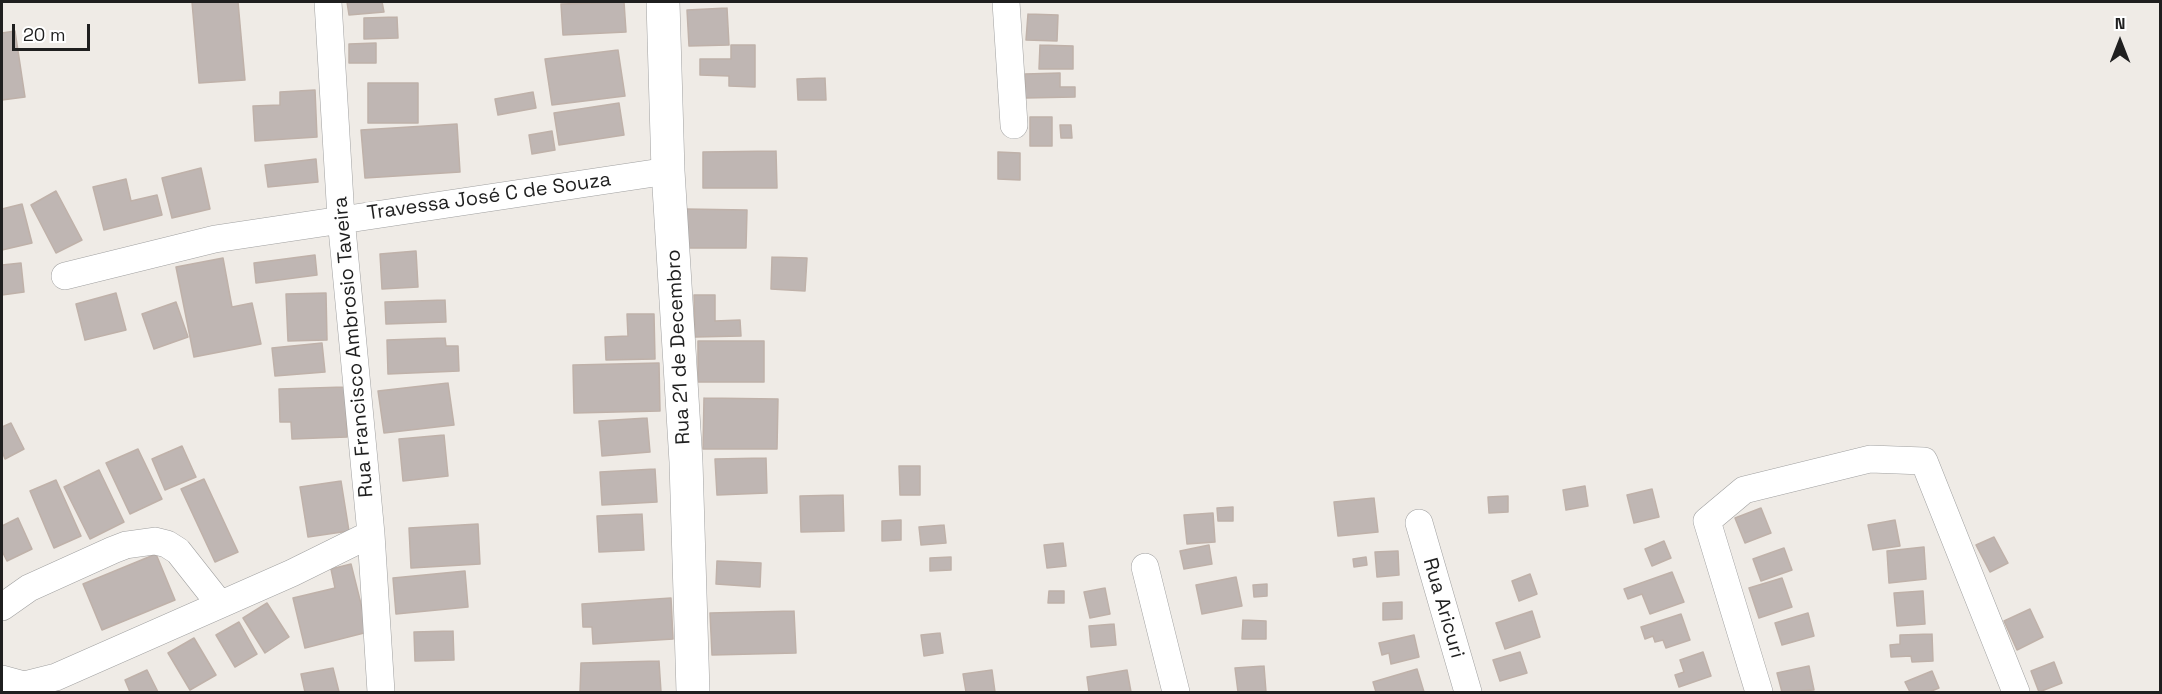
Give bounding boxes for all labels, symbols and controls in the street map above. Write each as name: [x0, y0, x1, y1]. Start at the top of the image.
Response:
scale bar: [15, 12, 93, 50]
north arrow: [2090, 12, 2150, 72]
text: N: [2115, 13, 2125, 34]
text: 20 m: [23, 23, 66, 46]
street label: Travessa José C de Souza: [365, 168, 613, 226]
street label: Rua Francisco Ambrosio Taveira: [329, 195, 379, 499]
street label: Rua 21 de Decembro: [662, 249, 696, 445]
street label: Rua Aricuri: [1417, 555, 1469, 661]

